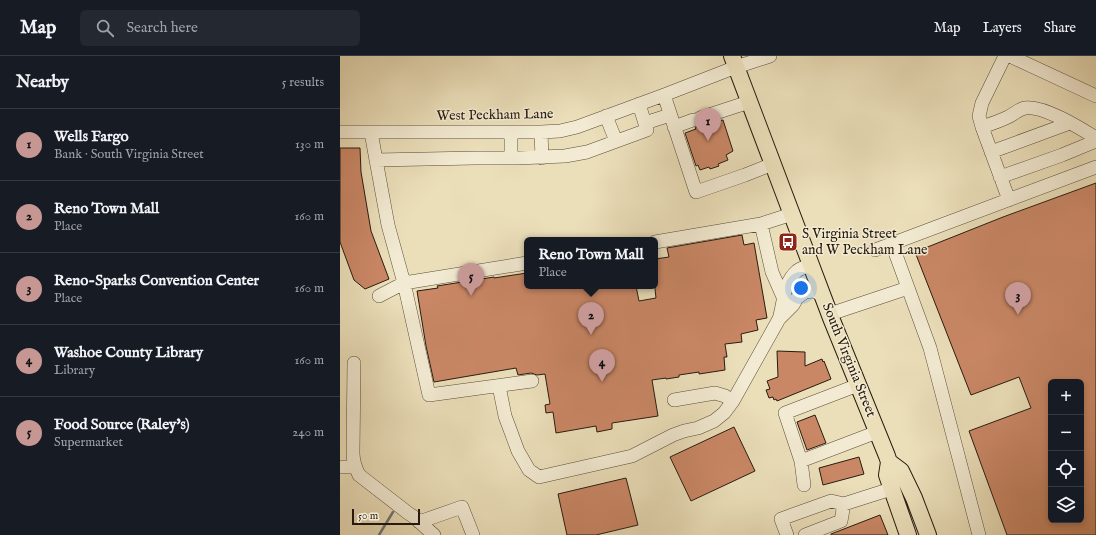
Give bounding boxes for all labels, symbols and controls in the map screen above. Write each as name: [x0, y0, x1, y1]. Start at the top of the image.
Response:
search box: [80, 10, 360, 46]
text: Map: [20, 16, 56, 40]
icon: search: [94, 17, 116, 39]
text: Search here: [126, 18, 198, 37]
text: Map: [934, 19, 961, 37]
text: Layers: [983, 19, 1022, 37]
text: Share: [1044, 19, 1076, 37]
text: Nearby: [16, 72, 69, 93]
text: 5 results: [282, 74, 324, 91]
street label: West Peckham Lane: [436, 105, 554, 125]
pin: 1: [695, 108, 721, 141]
text: Wells Fargo: [54, 127, 129, 146]
text: 1: [27, 136, 31, 153]
text: 130 m: [295, 136, 324, 153]
text: Bank · South Virginia Street: [54, 146, 204, 163]
text: Reno Town Mall: [54, 199, 159, 218]
text: 2: [26, 208, 32, 225]
text: 160 m: [294, 208, 324, 225]
text: Place: [54, 218, 82, 235]
place label: S Virginia Street and W Peckham Lane: [802, 225, 928, 259]
bus stop icon: S Virginia Street and W Peckham Lane: [777, 231, 799, 253]
popup: [524, 237, 658, 289]
text: Reno Town Mall: [539, 245, 644, 264]
pin: 5: [458, 263, 484, 296]
text: Place: [539, 264, 567, 281]
text: Reno-Sparks Convention Center: [54, 271, 259, 290]
your location: [791, 278, 811, 298]
text: 3: [27, 280, 31, 297]
text: 160 m: [294, 280, 324, 297]
pin: 3: [1005, 282, 1031, 315]
text: Place: [54, 290, 82, 307]
street label: South Virginia Street: [818, 300, 880, 420]
pin: 2: [578, 302, 604, 335]
text: Washoe County Library: [54, 343, 203, 362]
pin: 4: [589, 349, 615, 382]
text: 4: [26, 352, 32, 369]
text: 160 m: [294, 352, 324, 369]
text: Library: [54, 362, 95, 379]
map controls: [1048, 379, 1084, 523]
button: +: [1048, 379, 1084, 415]
text: Food Source (Raley's): [54, 415, 190, 434]
button: −: [1048, 415, 1084, 451]
text: 5: [27, 424, 31, 441]
text: 240 m: [292, 424, 324, 441]
text: Supermarket: [54, 434, 123, 451]
button: locate: [1048, 451, 1084, 487]
button: layers: [1048, 487, 1084, 523]
scale bar: [352, 507, 420, 526]
text: 50 m: [358, 509, 378, 523]

